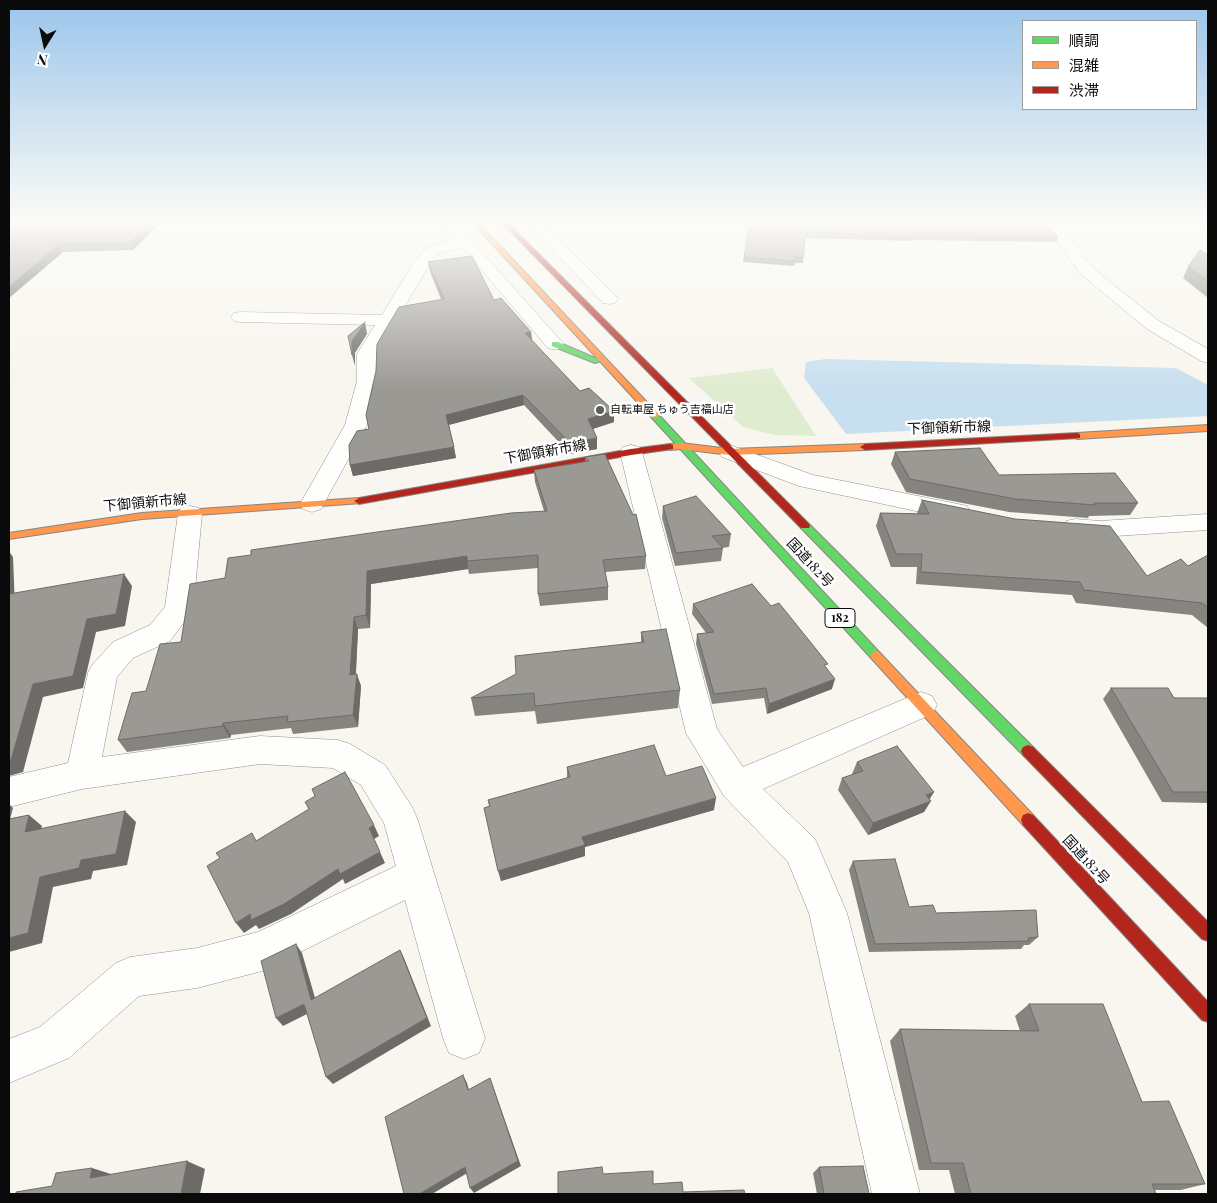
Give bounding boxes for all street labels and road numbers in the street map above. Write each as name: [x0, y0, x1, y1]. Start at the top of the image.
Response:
street label: 下御領新市線: [907, 418, 991, 438]
street label: 下御領新市線: [502, 436, 588, 468]
street label: 下御領新市線: [102, 491, 188, 515]
street label: 国道182号: [783, 535, 837, 591]
road number: 182: [825, 608, 855, 628]
street label: 国道182号: [1059, 832, 1113, 888]

